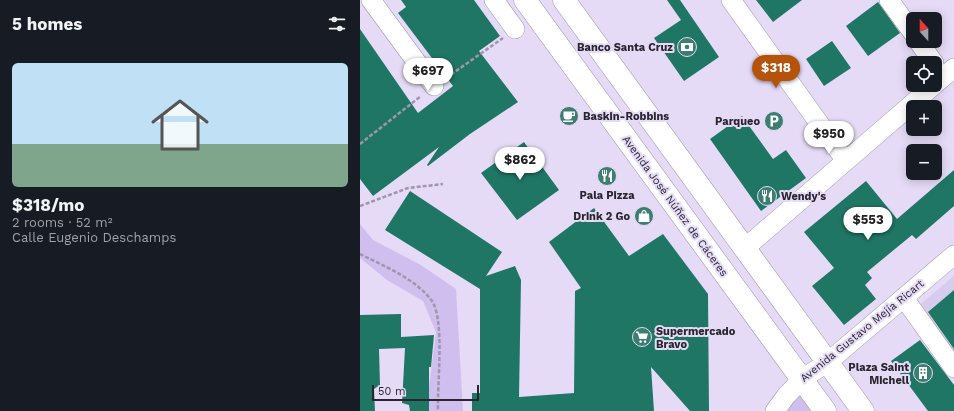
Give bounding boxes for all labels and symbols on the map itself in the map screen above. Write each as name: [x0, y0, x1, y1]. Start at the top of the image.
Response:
north arrow: [906, 12, 942, 48]
bank icon: Banco Santa Cruz: [676, 36, 698, 58]
place label: Banco Santa Cruz: [577, 41, 673, 54]
pin: $318: [752, 55, 800, 89]
pin: $697: [404, 58, 452, 92]
cafe icon: Baskin-Robbins: [558, 105, 580, 127]
place label: Baskin-Robbins: [583, 110, 669, 123]
parking icon: Parqueo: [763, 110, 785, 132]
place label: Parqueo: [715, 115, 760, 128]
pin: $950: [805, 121, 853, 155]
street label: Avenida José Núñez de Cáceres: [619, 133, 731, 279]
pin: $862: [496, 147, 544, 181]
restaurant icon: Pala Pizza: [596, 165, 618, 187]
restaurant icon: Wendy's: [756, 185, 778, 207]
place label: Pala Pizza: [579, 189, 635, 202]
place label: Wendy's: [781, 190, 826, 203]
shop icon: Drink 2 Go: [633, 205, 655, 227]
pin: $553: [844, 207, 892, 241]
place label: Drink 2 Go: [573, 210, 630, 223]
street label: Avenida Gustavo Mejía Ricart: [798, 277, 927, 385]
place label: Supermercado Bravo: [656, 325, 736, 351]
supermarket icon: Supermercado Bravo: [631, 326, 653, 348]
place label: Plaza Saint Michell: [848, 361, 909, 387]
building icon: Plaza Saint Michell: [912, 362, 934, 384]
scale bar: [372, 383, 479, 402]

